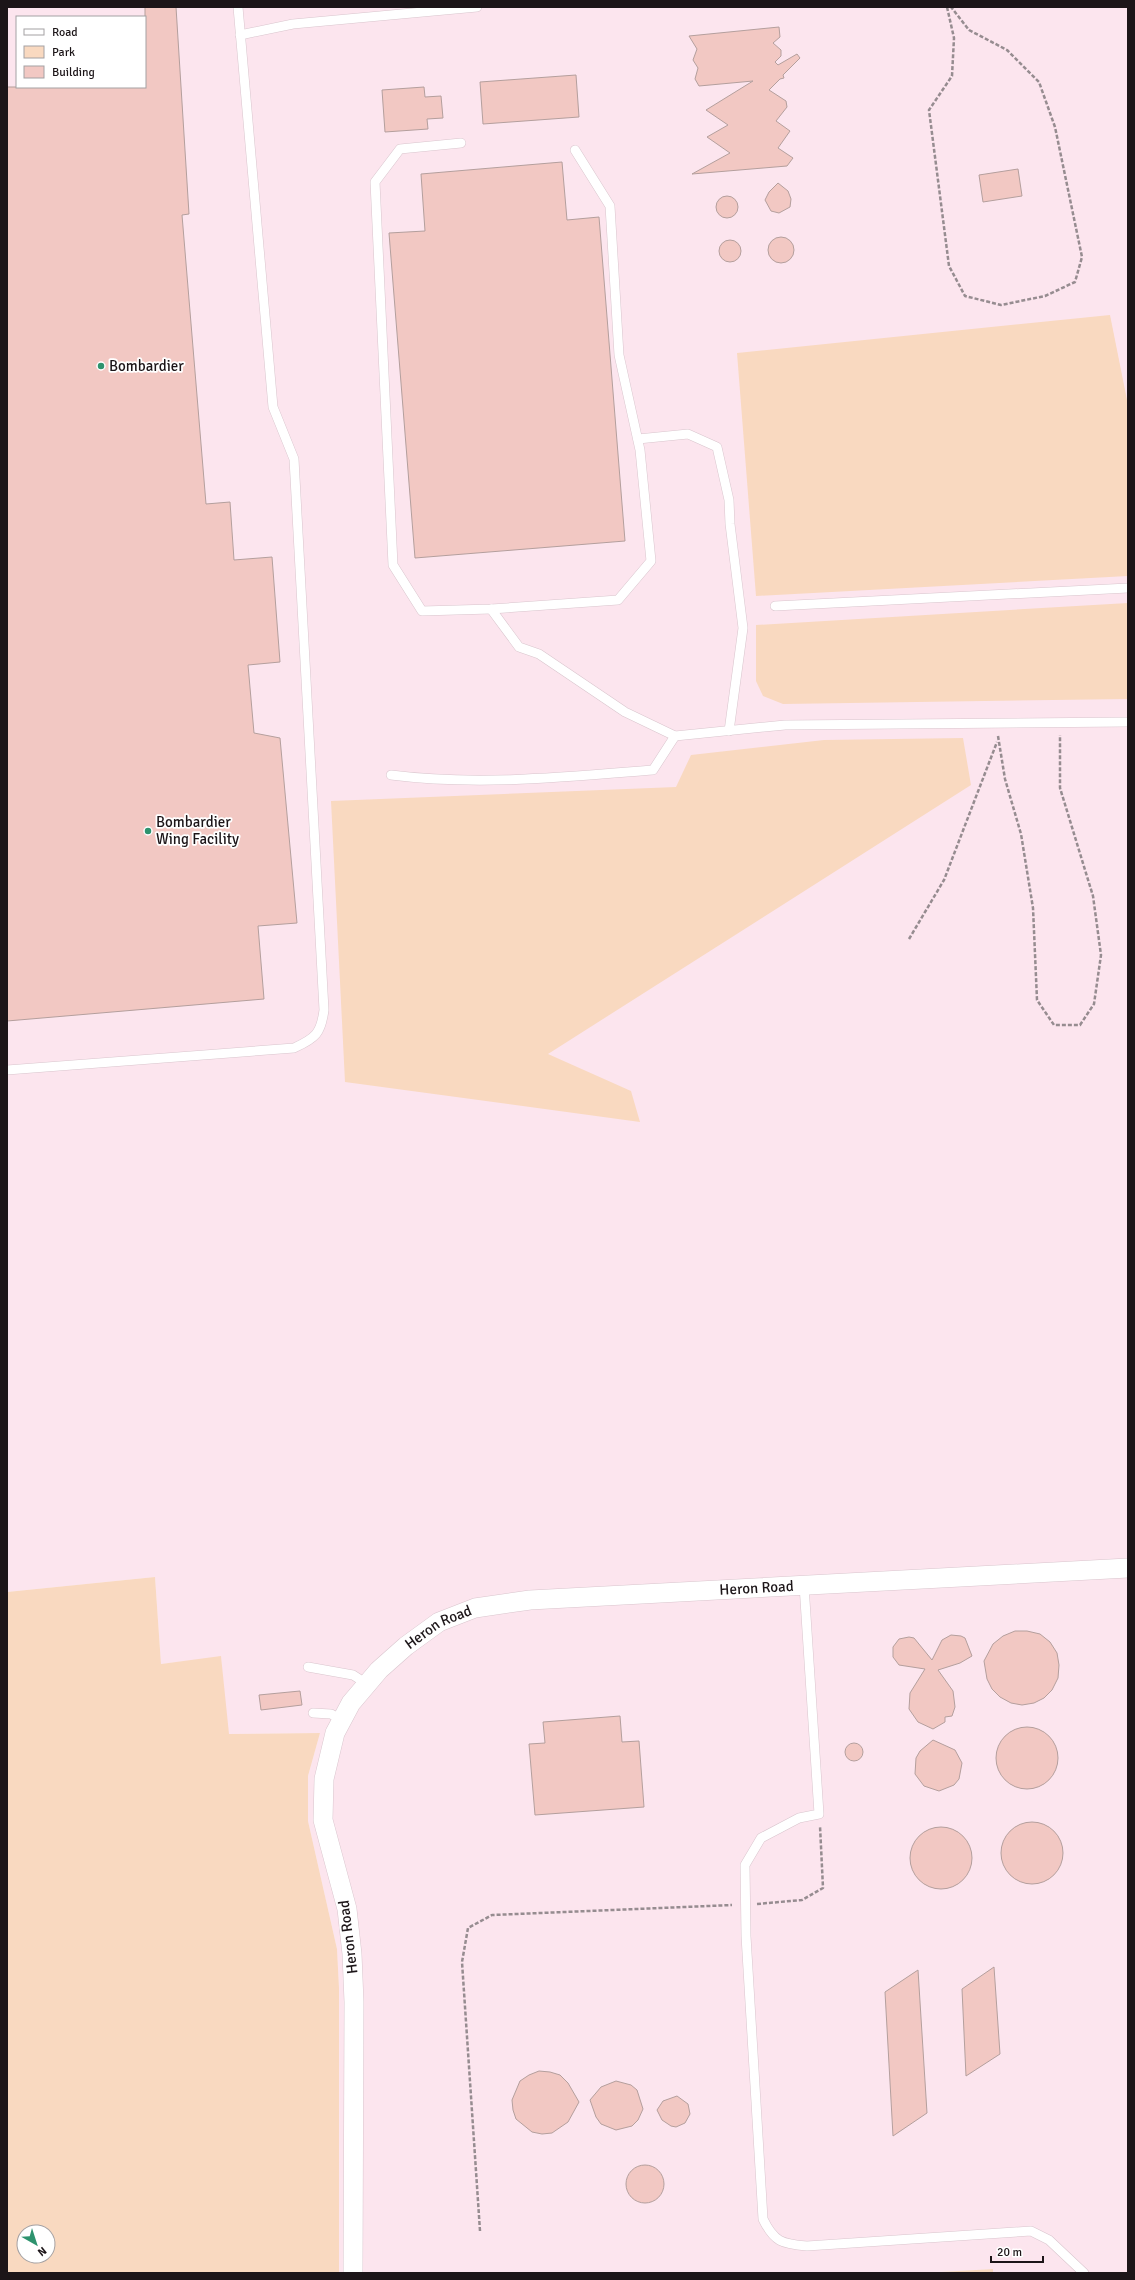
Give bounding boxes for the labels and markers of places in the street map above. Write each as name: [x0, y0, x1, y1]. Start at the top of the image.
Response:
place label: Bombardier: [109, 357, 184, 375]
marker: Bombardier: [96, 361, 106, 371]
place label: Bombardier Wing Facility: [156, 813, 239, 848]
marker: Bombardier Wing Facility: [143, 826, 153, 836]

